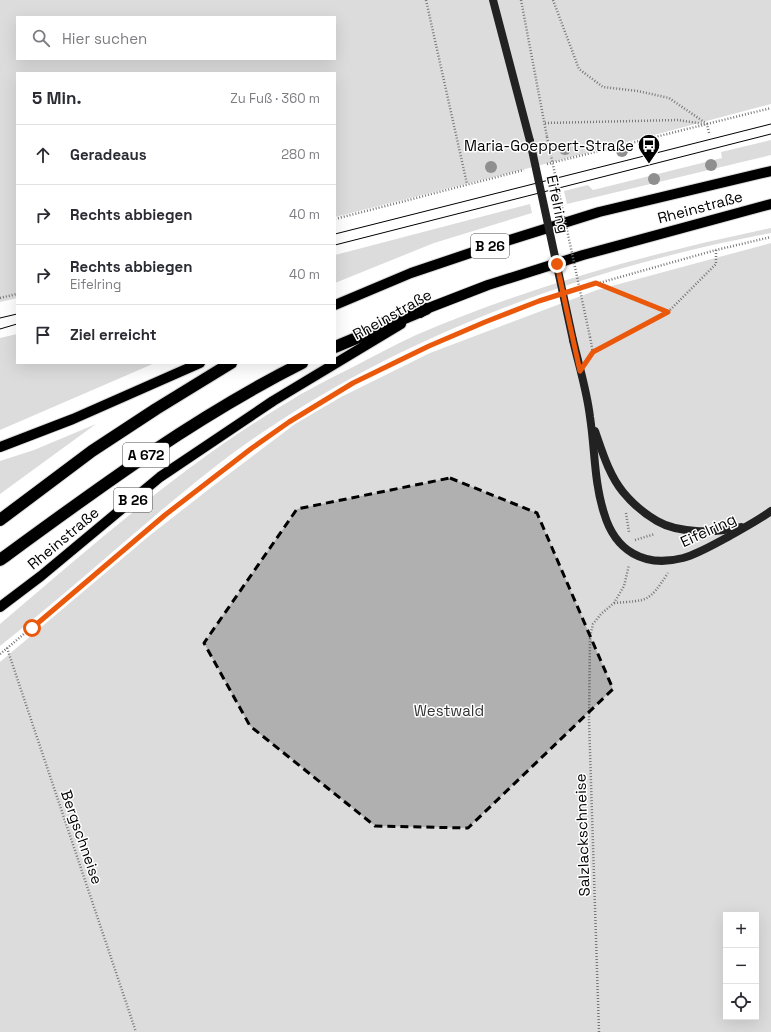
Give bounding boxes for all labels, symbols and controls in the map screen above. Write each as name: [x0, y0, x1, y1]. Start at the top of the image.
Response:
search box: [16, 16, 336, 60]
icon: search: [30, 27, 52, 49]
text: Hier suchen: [62, 29, 147, 48]
text: 5 Min.: [32, 87, 82, 109]
text: Zu Fuß · 360 m: [230, 90, 320, 107]
bus stop icon: Maria-Goeppert-Straße: [636, 132, 662, 165]
place label: Maria-Goeppert-Straße: [464, 136, 634, 155]
icon: ahead: [32, 144, 54, 166]
text: Geradeaus: [70, 145, 147, 164]
text: 280 m: [281, 146, 320, 163]
street label: Eifelring: [543, 173, 573, 235]
street label: Rheinstraße: [655, 186, 745, 227]
icon: right: [32, 204, 54, 226]
text: Rechts abbiegen: [70, 205, 192, 224]
text: 40 m: [289, 206, 320, 223]
road number: B 26: [471, 234, 509, 258]
route end: [548, 255, 566, 273]
text: Rechts abbiegen: [70, 257, 192, 276]
icon: right: [32, 264, 54, 286]
text: 40 m: [289, 266, 320, 283]
text: Eifelring: [70, 276, 121, 293]
street label: Rheinstraße: [349, 284, 435, 343]
icon: arrive: [32, 324, 54, 346]
text: Ziel erreicht: [70, 325, 157, 344]
road number: A 672: [123, 443, 169, 467]
road number: B 26: [114, 488, 152, 512]
street label: Rheinstraße: [23, 503, 103, 573]
street label: Eifelring: [677, 509, 739, 551]
route start: [23, 619, 41, 637]
park label: Westwald: [414, 701, 484, 720]
street label: Salzlackschneise: [570, 773, 594, 897]
street label: Bergschneise: [57, 787, 107, 887]
map controls: [723, 912, 759, 1020]
button: +: [723, 912, 759, 948]
button: −: [723, 948, 759, 984]
button: locate: [723, 984, 759, 1020]

